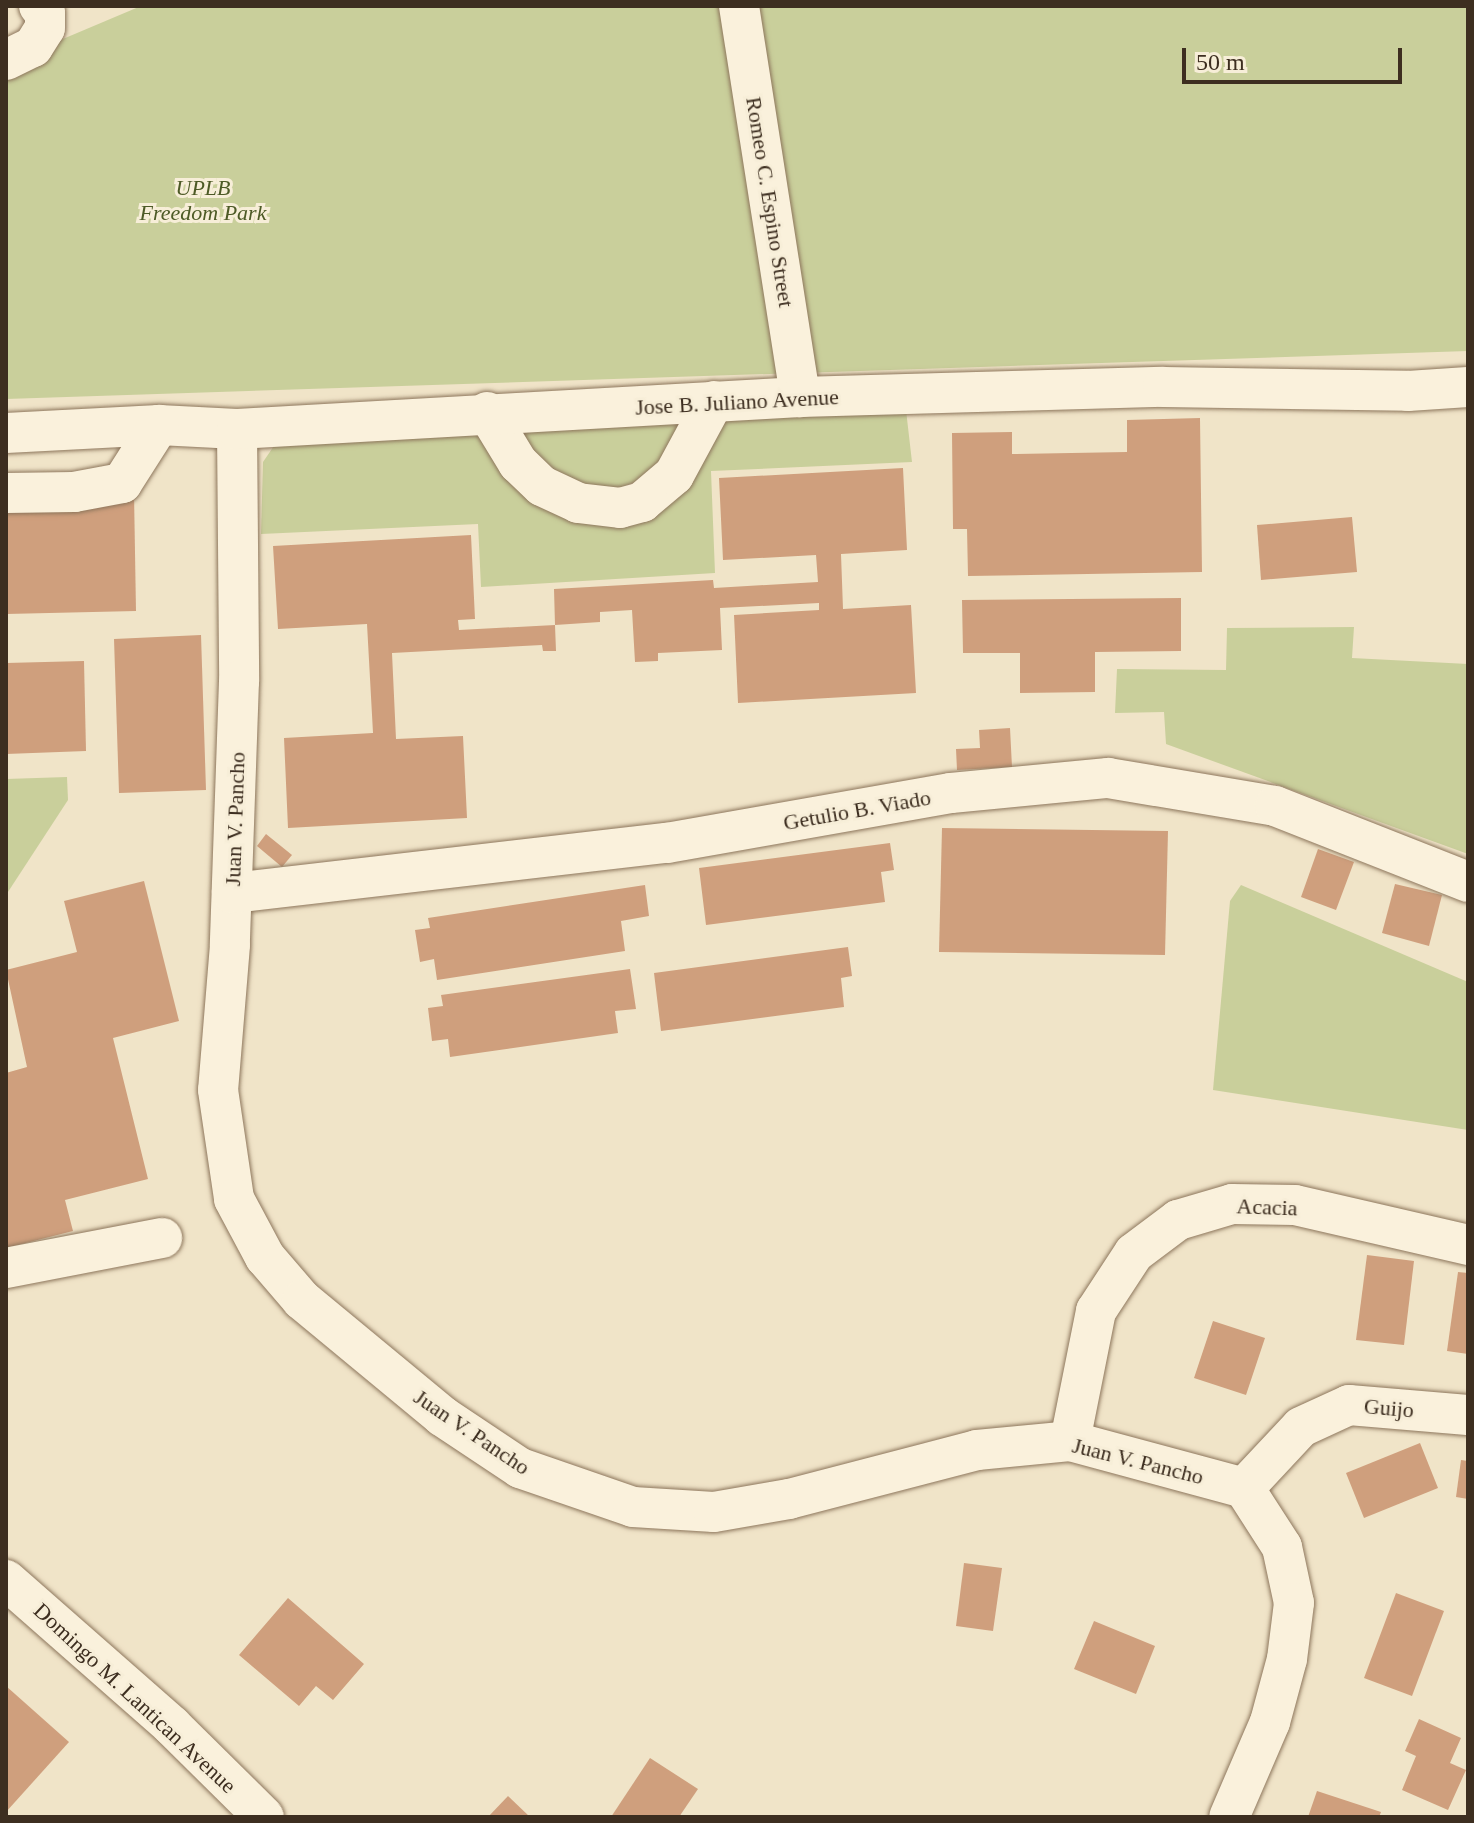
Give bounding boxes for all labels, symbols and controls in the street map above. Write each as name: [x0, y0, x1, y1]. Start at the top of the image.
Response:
scale bar: [1186, 32, 1406, 82]
text: 50 m: [1196, 49, 1245, 75]
street label: Romeo C. Espino Street: [740, 95, 800, 309]
park label: UPLB Freedom Park: [140, 174, 266, 226]
street label: Jose B. Juliano Avenue: [634, 383, 840, 421]
street label: Juan V. Pancho: [219, 751, 251, 887]
street label: Getulio B. Viado: [781, 784, 933, 836]
street label: Acacia: [1236, 1193, 1298, 1221]
street label: Juan V. Pancho: [409, 1383, 535, 1481]
street label: Guijo: [1363, 1393, 1415, 1423]
street label: Juan V. Pancho: [1069, 1432, 1207, 1490]
street label: Domingo M. Lantican Avenue: [28, 1597, 242, 1799]

